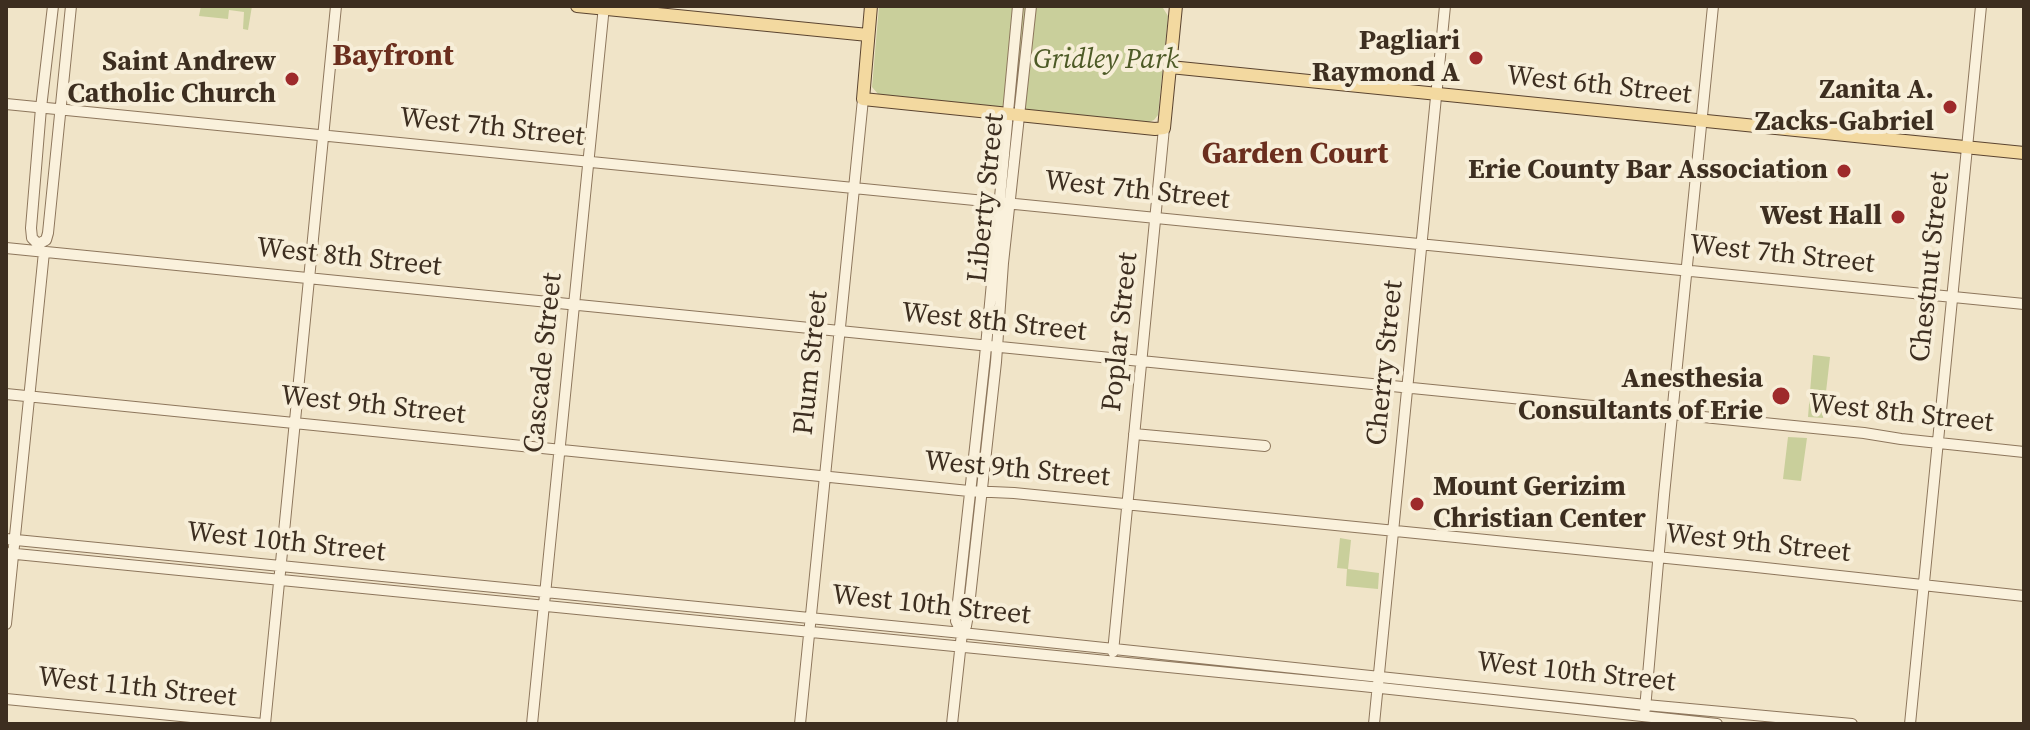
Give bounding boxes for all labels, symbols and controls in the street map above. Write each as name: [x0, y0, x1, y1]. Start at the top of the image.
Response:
place label: Pagliari Raymond A: [1312, 25, 1460, 91]
district label: Bayfront: [332, 39, 454, 75]
park label: Gridley Park: [1033, 44, 1179, 78]
place label: Saint Andrew Catholic Church: [67, 46, 276, 112]
marker: Pagliari Raymond A: [1467, 49, 1485, 67]
street label: West 6th Street: [1505, 60, 1693, 112]
marker: Saint Andrew Catholic Church: [283, 70, 301, 88]
place label: Zanita A. Zacks-Gabriel: [1755, 74, 1934, 140]
marker: Zanita A. Zacks-Gabriel: [1941, 98, 1959, 116]
street label: West 7th Street: [398, 102, 586, 154]
street label: Liberty Street: [961, 112, 1013, 284]
district label: Garden Court: [1202, 137, 1388, 173]
place label: Erie County Bar Association: [1468, 154, 1828, 188]
marker: Erie County Bar Association: [1835, 162, 1853, 180]
street label: West 7th Street: [1043, 165, 1231, 217]
street label: Chestnut Street: [1904, 170, 1958, 364]
place label: West Hall: [1760, 200, 1882, 234]
marker: West Hall: [1889, 208, 1907, 226]
street label: West 7th Street: [1688, 229, 1876, 281]
street label: West 8th Street: [255, 232, 443, 284]
street label: Poplar Street: [1096, 251, 1146, 413]
street label: Cascade Street: [518, 271, 570, 455]
street label: Cherry Street: [1361, 279, 1411, 447]
street label: Plum Street: [788, 289, 836, 437]
street label: West 8th Street: [900, 297, 1088, 349]
place label: Anesthesia Consultants of Erie: [1518, 363, 1763, 429]
street label: West 9th Street: [279, 380, 467, 432]
marker: Anesthesia Consultants of Erie: [1770, 385, 1792, 407]
street label: West 8th Street: [1807, 388, 1995, 440]
street label: West 9th Street: [923, 445, 1111, 495]
place label: Mount Gerizim Christian Center: [1433, 471, 1646, 537]
marker: Mount Gerizim Christian Center: [1408, 495, 1426, 513]
street label: West 10th Street: [185, 516, 387, 570]
street label: West 9th Street: [1664, 518, 1852, 570]
street label: West 10th Street: [830, 579, 1032, 633]
street label: West 10th Street: [1475, 646, 1677, 700]
street label: West 11th Street: [36, 661, 238, 715]

